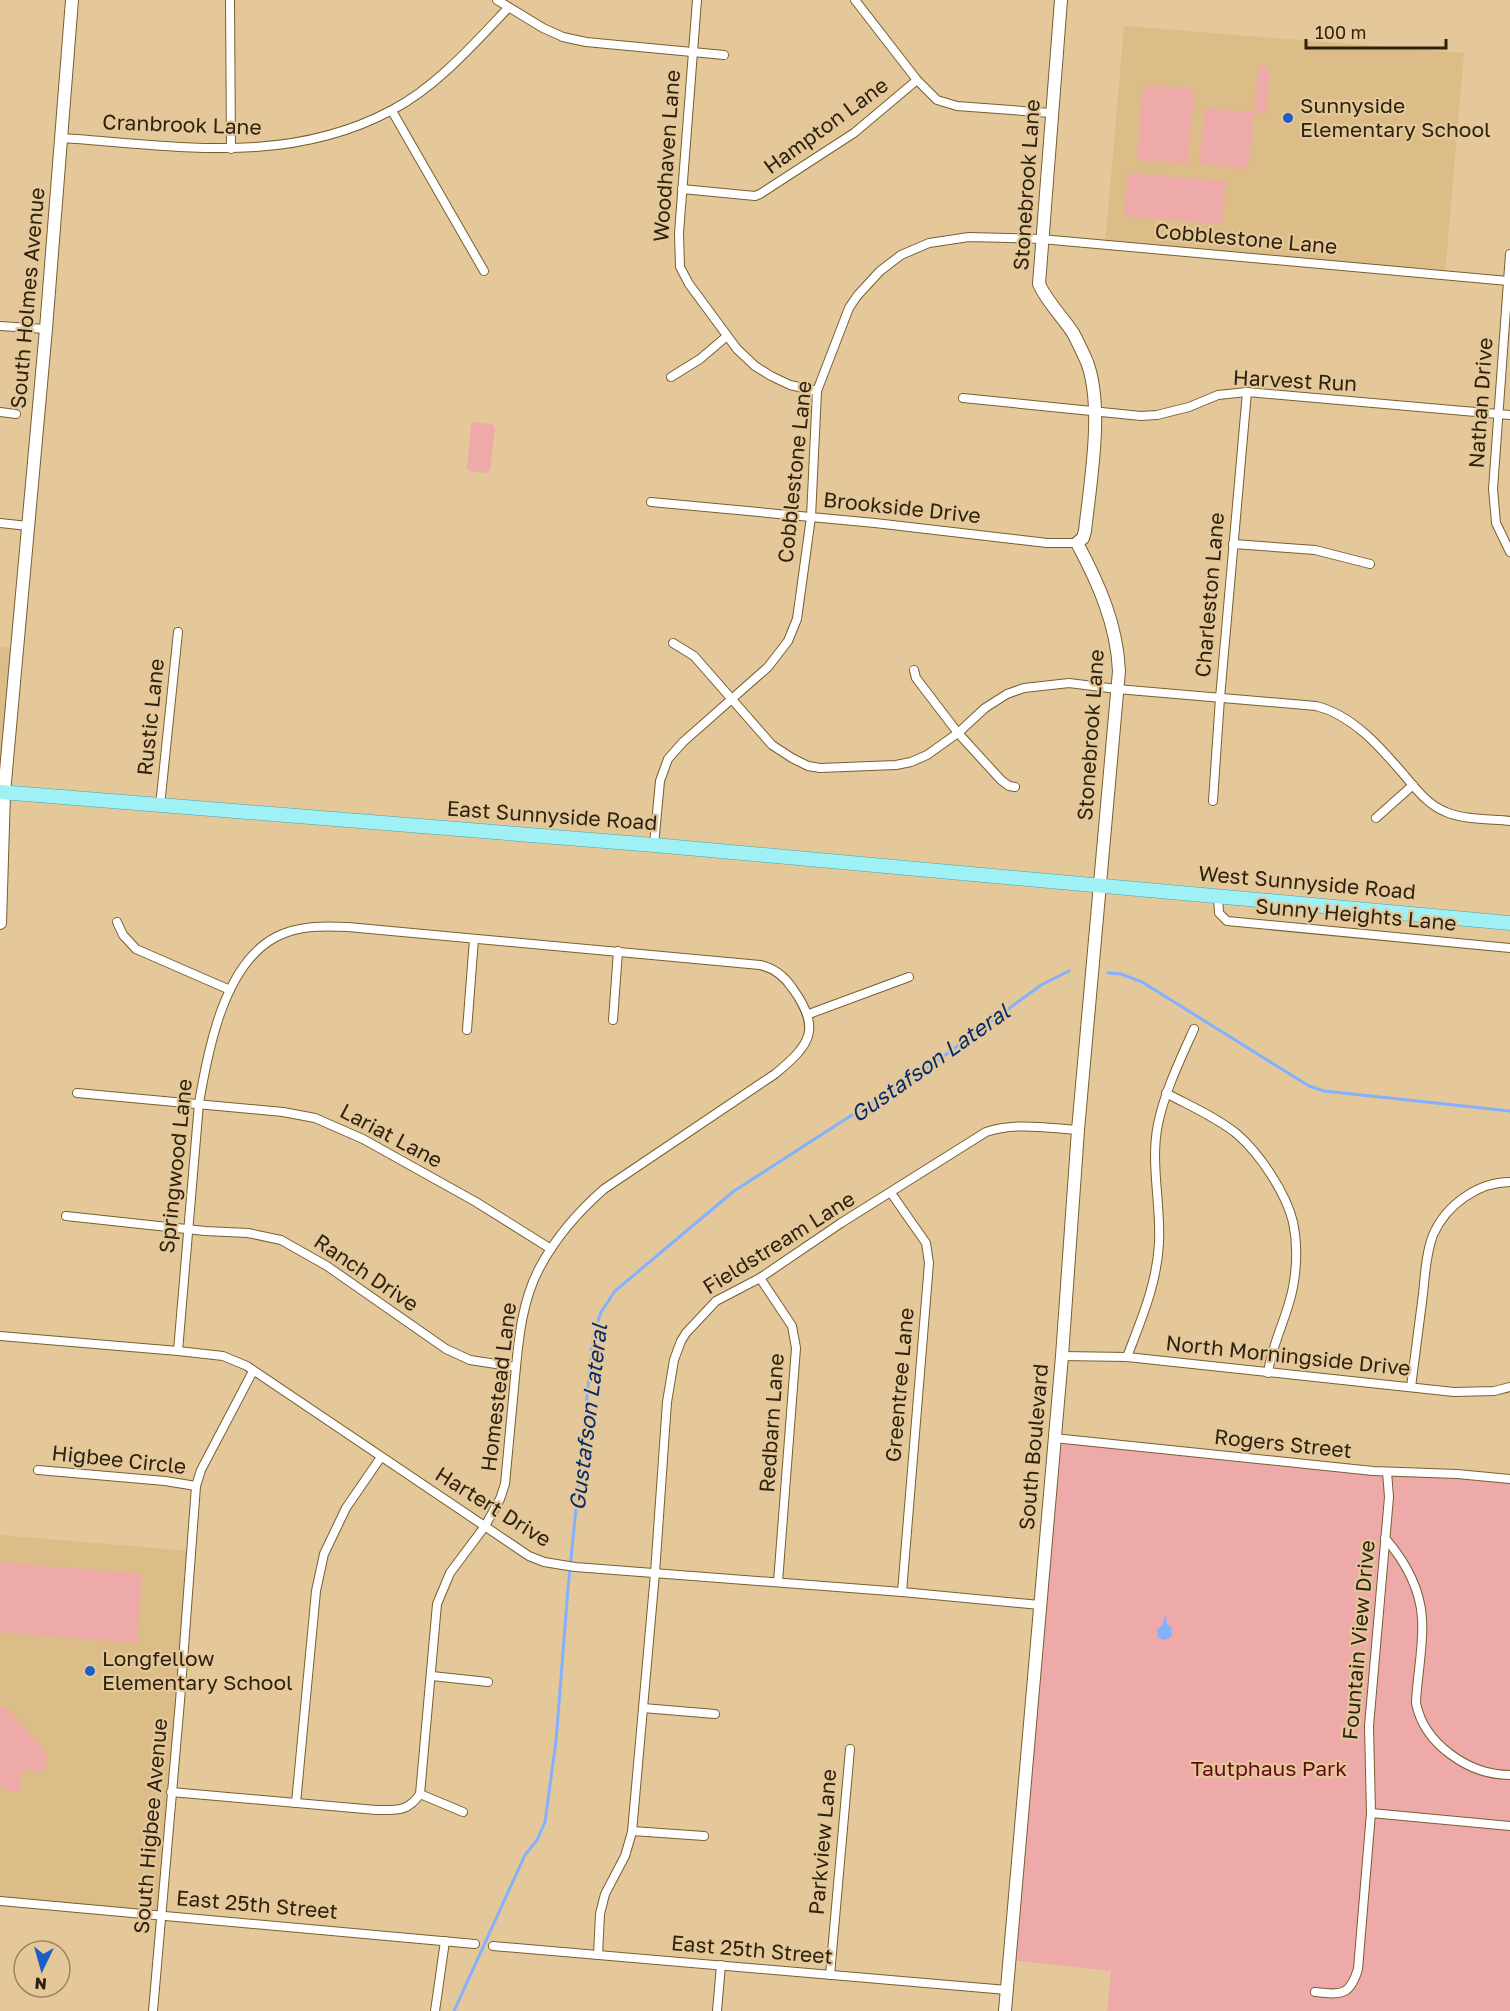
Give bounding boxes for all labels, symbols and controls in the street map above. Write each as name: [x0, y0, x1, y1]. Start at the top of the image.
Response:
scale bar: [1306, 12, 1446, 50]
text: 100 m: [1315, 21, 1366, 43]
street label: Woodhaven Lane: [647, 69, 685, 243]
street label: Hampton Lane: [758, 71, 893, 179]
place label: Sunnyside Elementary School: [1300, 92, 1491, 142]
street label: Stonebrook Lane: [1007, 98, 1045, 271]
street label: Cranbrook Lane: [102, 108, 262, 140]
marker: Sunnyside Elementary School: [1281, 111, 1295, 125]
street label: South Holmes Avenue: [4, 186, 50, 410]
street label: Cobblestone Lane: [1154, 217, 1338, 259]
street label: Nathan Drive: [1462, 337, 1498, 469]
street label: Harvest Run: [1232, 364, 1358, 396]
street label: Cobblestone Lane: [772, 380, 816, 564]
street label: Brookside Drive: [822, 486, 982, 528]
street label: Charleston Lane: [1189, 511, 1229, 678]
street label: Stonebrook Lane: [1071, 648, 1109, 821]
street label: Rustic Lane: [131, 657, 169, 777]
street label: East Sunnyside Road: [446, 795, 658, 835]
street label: West Sunnyside Road: [1197, 860, 1417, 904]
street label: Sunny Heights Lane: [1254, 892, 1458, 936]
water label: Gustafson Lateral: [845, 997, 1015, 1128]
street label: Springwood Lane: [153, 1077, 197, 1254]
street label: Lariat Lane: [336, 1097, 447, 1173]
street label: Fieldstream Lane: [698, 1185, 859, 1299]
street label: Ranch Drive: [309, 1228, 424, 1317]
street label: Homestead Lane: [475, 1301, 521, 1473]
street label: Greentree Lane: [879, 1307, 919, 1463]
water label: Gustafson Lateral: [563, 1321, 612, 1512]
street label: North Morningside Drive: [1164, 1329, 1412, 1381]
street label: Redbarn Lane: [753, 1352, 789, 1493]
street label: South Boulevard: [1013, 1363, 1053, 1531]
street label: Rogers Street: [1213, 1423, 1353, 1463]
street label: Higbee Circle: [51, 1439, 188, 1479]
street label: Hartert Drive: [431, 1460, 556, 1552]
street label: Fountain View Drive: [1336, 1539, 1380, 1741]
place label: Longfellow Elementary School: [102, 1645, 293, 1695]
marker: Longfellow Elementary School: [83, 1664, 97, 1678]
street label: South Higbee Avenue: [128, 1717, 172, 1935]
park label: Tautphaus Park: [1191, 1755, 1347, 1781]
street label: Parkview Lane: [803, 1768, 841, 1916]
street label: East 25th Street: [175, 1884, 339, 1924]
street label: East 25th Street: [670, 1929, 834, 1969]
north arrow: [12, 1939, 72, 1999]
text: N: [34, 1973, 48, 1994]

